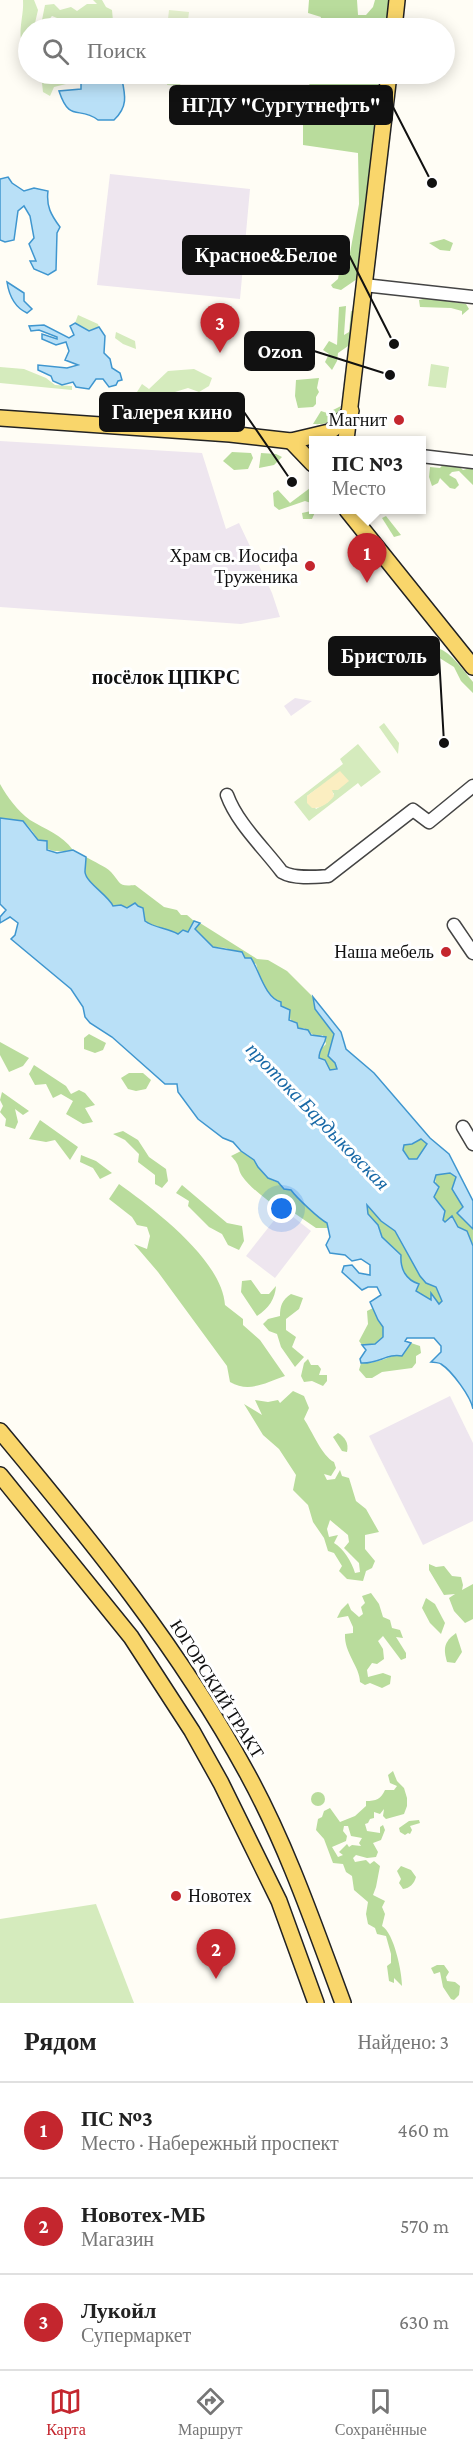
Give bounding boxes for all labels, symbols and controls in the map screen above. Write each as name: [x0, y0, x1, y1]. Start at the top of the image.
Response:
search box: [18, 18, 455, 84]
icon: search: [39, 35, 72, 68]
text: Поиск: [87, 38, 146, 63]
callout: НГДУ "Сургутнефть": [170, 86, 392, 124]
text: НГДУ "Сургутнефть": [182, 94, 380, 117]
callout: Красное&Белое: [183, 236, 349, 274]
text: Красное&Белое: [195, 244, 337, 267]
pin: 3: [200, 304, 240, 353]
callout: Ozon: [245, 332, 314, 370]
text: Ozon: [258, 340, 303, 362]
callout: Галерея кино: [100, 393, 244, 431]
text: Галерея кино: [112, 401, 232, 424]
place label: Магнит: [328, 410, 387, 430]
marker: Магнит: [392, 413, 406, 427]
popup: [309, 436, 426, 514]
text: ПС №3: [332, 451, 403, 476]
text: Место: [332, 477, 386, 499]
pin: 1: [348, 534, 386, 583]
place label: Храм св. Иосифа Труженика: [170, 546, 298, 587]
marker: Храм св. Иосифа Труженика: [303, 559, 317, 573]
callout: Бристоль: [329, 637, 439, 675]
text: Бристоль: [341, 645, 427, 668]
district label: посёлок ЦПКРС: [92, 666, 240, 689]
place label: Наша мебель: [334, 942, 434, 962]
marker: Наша мебель: [439, 945, 453, 959]
water label: протока Бардыковская: [241, 1038, 394, 1195]
your location: [267, 1194, 296, 1223]
street label: ЮГОРСКИЙ ТРАКТ: [166, 1616, 268, 1762]
place label: Новотех: [188, 1886, 252, 1906]
marker: Новотех: [169, 1889, 183, 1903]
pin: 2: [196, 1930, 236, 1979]
text: Рядом: [24, 2027, 97, 2056]
text: Найдено: 3: [357, 2031, 449, 2053]
text: ПС №3: [81, 2106, 153, 2131]
text: 1: [40, 2119, 47, 2141]
text: 460 m: [397, 2119, 449, 2141]
text: Место · Набережный проспект: [81, 2132, 339, 2154]
text: Новотех-МБ: [81, 2202, 206, 2227]
text: 2: [38, 2215, 49, 2237]
text: 570 m: [400, 2215, 449, 2237]
text: Магазин: [81, 2228, 154, 2250]
text: Лукойл: [81, 2298, 156, 2323]
text: 3: [39, 2311, 48, 2333]
text: 630 m: [399, 2311, 449, 2333]
text: Супермаркет: [81, 2324, 191, 2346]
tab: Карта: [46, 2385, 86, 2439]
tab: Маршрут: [178, 2385, 243, 2439]
tab: Сохранённые: [335, 2385, 427, 2439]

